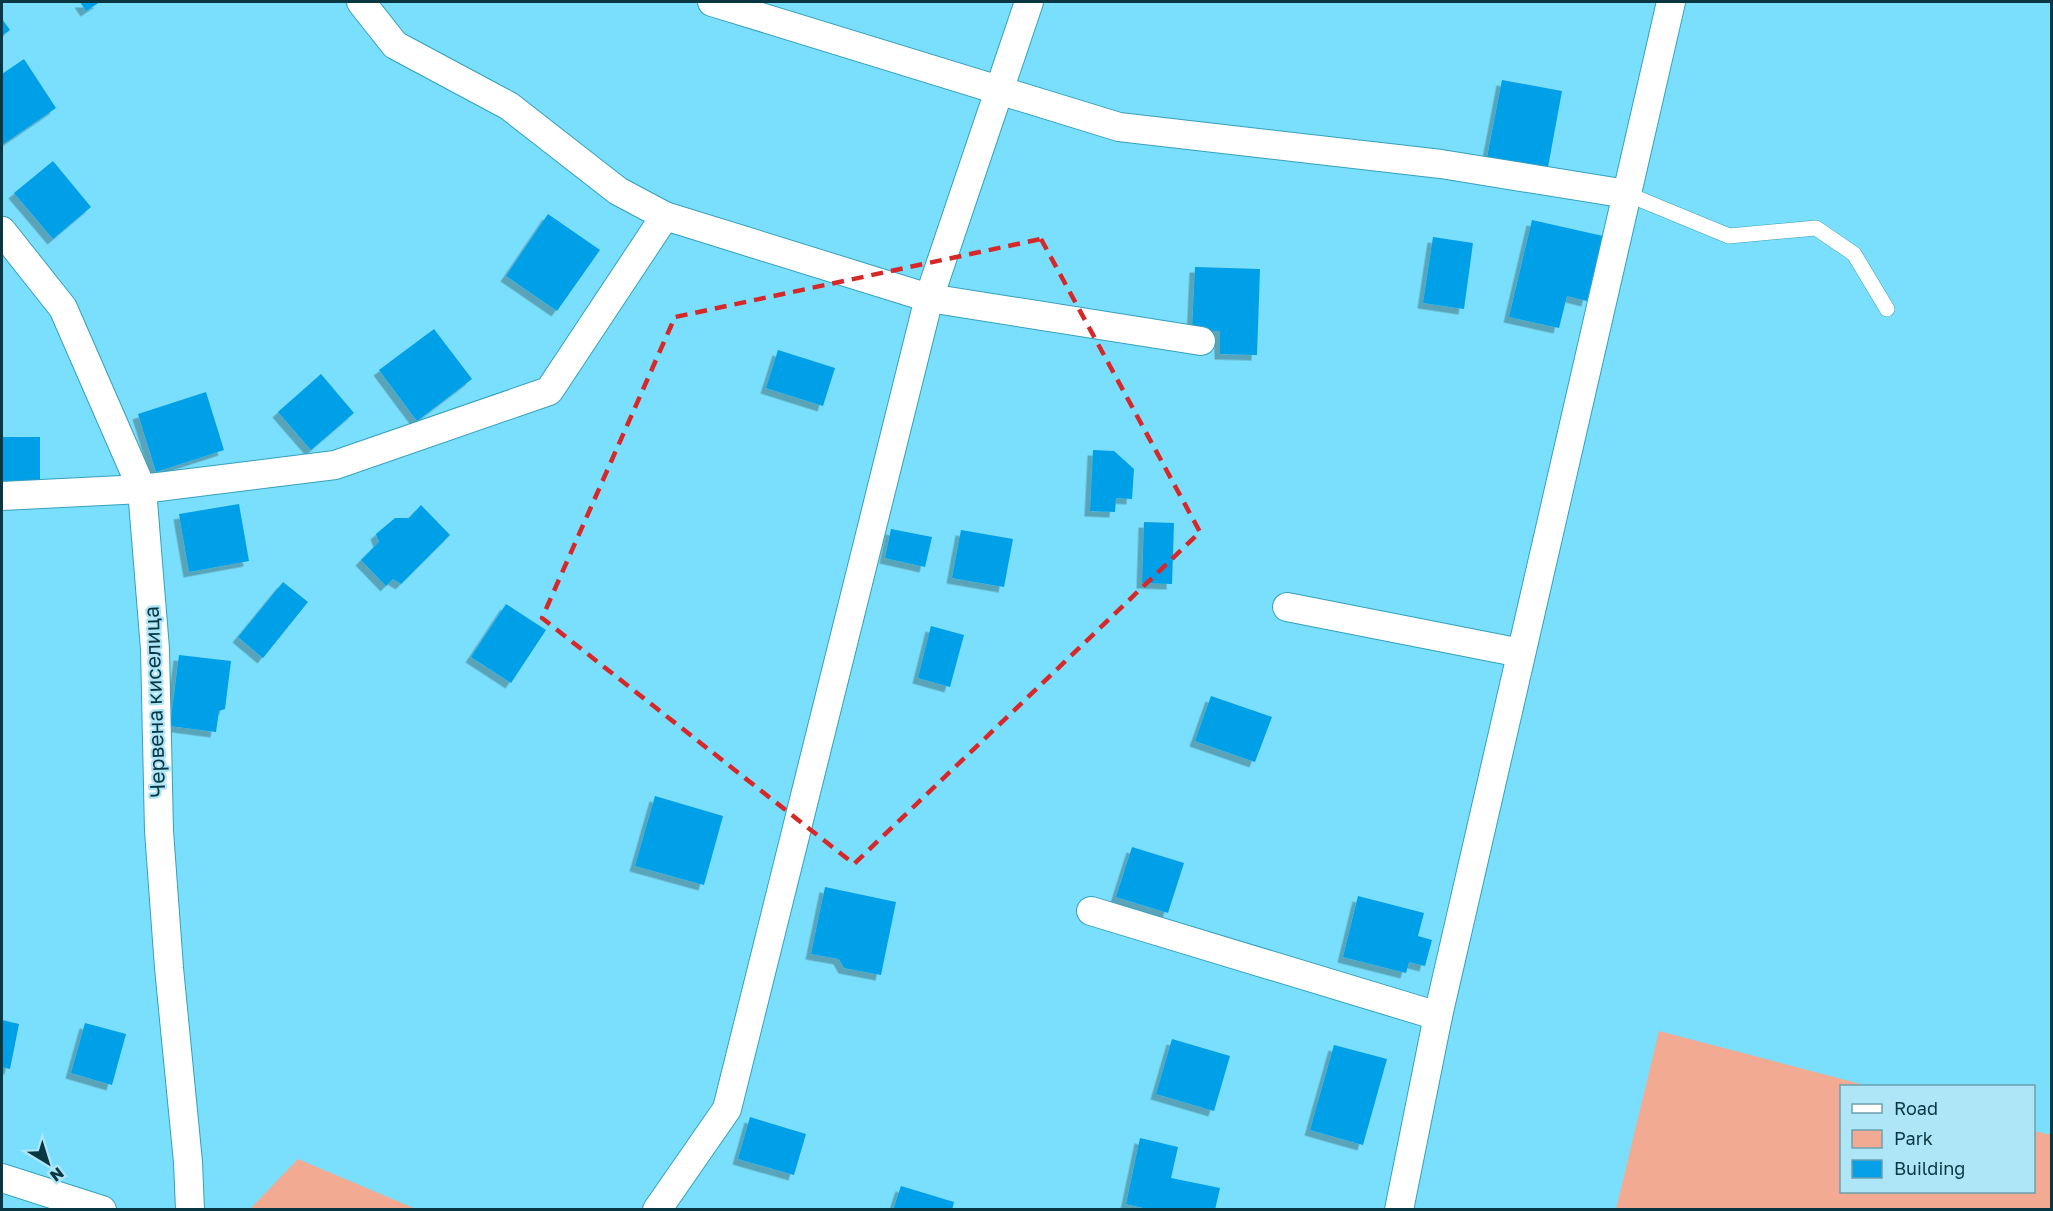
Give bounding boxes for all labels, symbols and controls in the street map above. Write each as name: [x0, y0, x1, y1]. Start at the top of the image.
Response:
street label: Червена киселица: [138, 606, 170, 798]
legend: [1840, 1085, 2035, 1193]
text: Road: [1894, 1097, 1938, 1119]
text: Park: [1894, 1127, 1933, 1149]
north arrow: [18, 1133, 78, 1193]
text: Building: [1894, 1157, 1965, 1179]
text: N: [46, 1163, 68, 1186]

